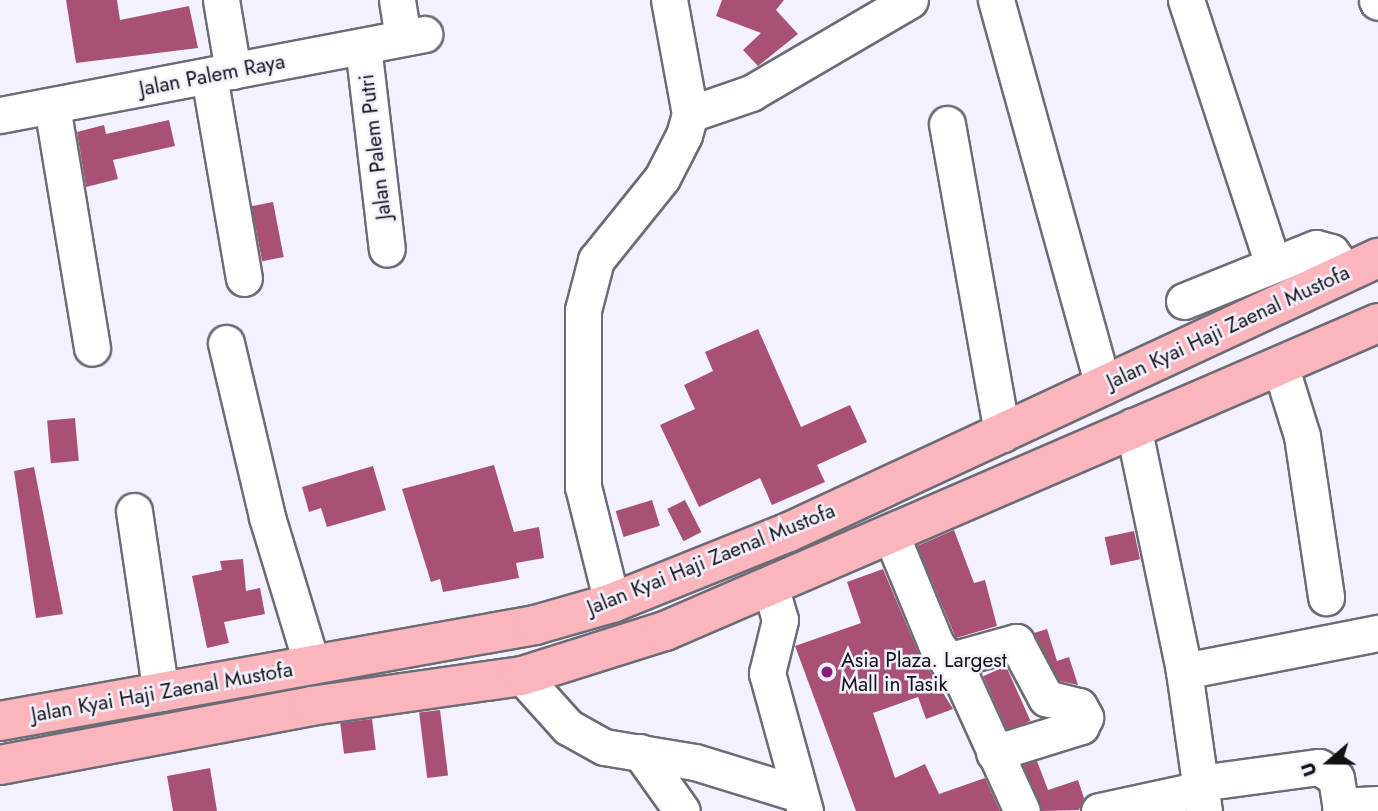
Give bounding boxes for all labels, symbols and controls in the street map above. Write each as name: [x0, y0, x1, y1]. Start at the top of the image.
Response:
street label: Jalan Palem Raya: [137, 49, 287, 101]
street label: Jalan Palem Putri: [354, 73, 396, 221]
street label: Jalan Kyai Haji Zaenal Mustofa: [1103, 260, 1353, 394]
street label: Jalan Kyai Haji Zaenal Mustofa: [583, 498, 839, 620]
place label: Asia Plaza. Largest Mall in Tasik: [841, 647, 1007, 697]
street label: Jalan Kyai Haji Zaenal Mustofa: [29, 657, 295, 727]
marker: Asia Plaza. Largest Mall in Tasik: [819, 664, 835, 680]
north arrow: [1294, 727, 1364, 797]
text: U: [1294, 758, 1324, 780]

